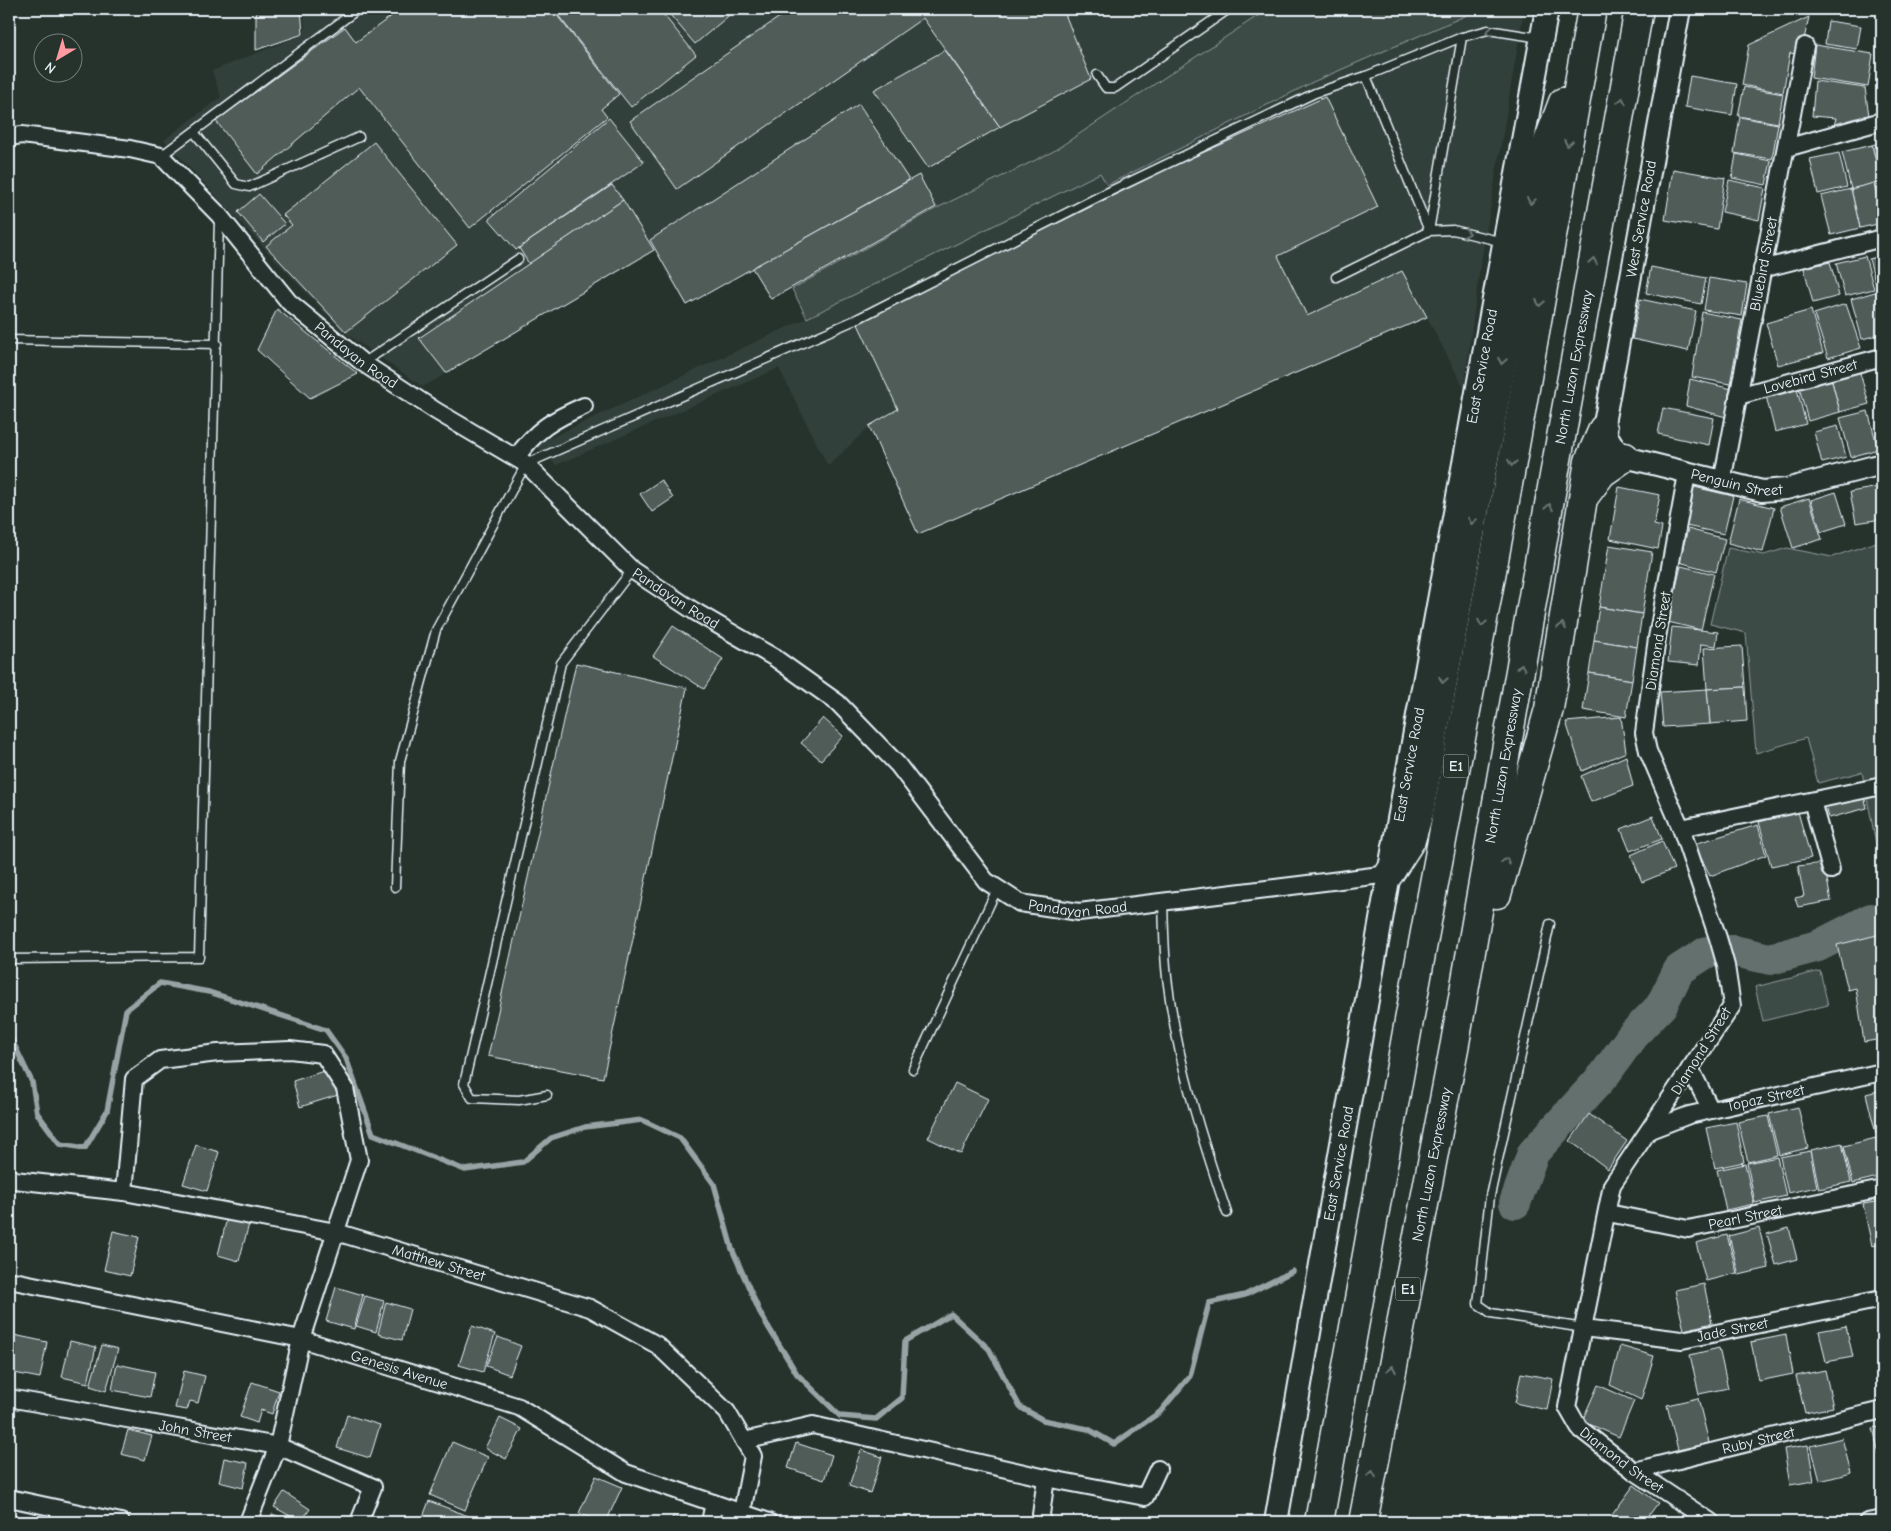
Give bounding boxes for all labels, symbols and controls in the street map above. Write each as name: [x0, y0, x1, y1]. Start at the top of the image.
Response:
one-way arrow: [1484, 27, 1492, 37]
north arrow: [32, 32, 82, 82]
text: N: [41, 58, 59, 77]
one-way arrow: [1617, 97, 1627, 105]
one-way arrow: [1564, 139, 1574, 147]
street label: West Service Road: [1622, 159, 1660, 279]
one-way arrow: [1527, 197, 1537, 205]
street label: Bluebird Street: [1746, 215, 1781, 312]
one-way arrow: [1463, 227, 1472, 237]
one-way arrow: [1588, 257, 1598, 265]
street label: North Luzon Expressway: [1551, 288, 1597, 446]
one-way arrow: [1536, 299, 1546, 307]
street label: East Service Road: [1462, 308, 1501, 425]
street label: Pandayan Road: [311, 318, 401, 392]
street label: Lovebird Street: [1762, 355, 1860, 398]
one-way arrow: [1497, 356, 1507, 365]
one-way arrow: [1507, 459, 1517, 467]
street label: Penguin Street: [1689, 465, 1784, 500]
one-way arrow: [1543, 503, 1553, 511]
one-way arrow: [1468, 516, 1478, 525]
street label: Pandayan Road: [629, 564, 722, 633]
street label: Diamond Street: [1641, 590, 1675, 692]
one-way arrow: [1478, 618, 1488, 627]
one-way arrow: [1557, 622, 1567, 631]
one-way arrow: [1515, 663, 1525, 671]
one-way arrow: [1438, 676, 1448, 685]
street label: North Luzon Expressway: [1481, 687, 1526, 845]
street label: East Service Road: [1390, 706, 1428, 823]
road number: E1: [1444, 754, 1468, 778]
one-way arrow: [1500, 856, 1511, 865]
street label: Pandayan Road: [1027, 895, 1128, 921]
street label: Diamond Street: [1667, 1003, 1735, 1098]
street label: Topaz Street: [1725, 1080, 1807, 1115]
street label: North Luzon Expressway: [1408, 1086, 1455, 1243]
street label: East Service Road: [1320, 1105, 1357, 1222]
street label: Pearl Street: [1707, 1201, 1784, 1234]
street label: Matthew Street: [390, 1240, 488, 1285]
road number: E1: [1396, 1278, 1420, 1300]
street label: Jade Street: [1695, 1313, 1770, 1346]
street label: Genesis Avenue: [349, 1346, 451, 1393]
one-way arrow: [1386, 1364, 1396, 1373]
street label: John Street: [157, 1416, 234, 1447]
street label: Diamond Street: [1576, 1423, 1667, 1497]
street label: Ruby Street: [1720, 1423, 1797, 1458]
one-way arrow: [1366, 1470, 1376, 1479]

